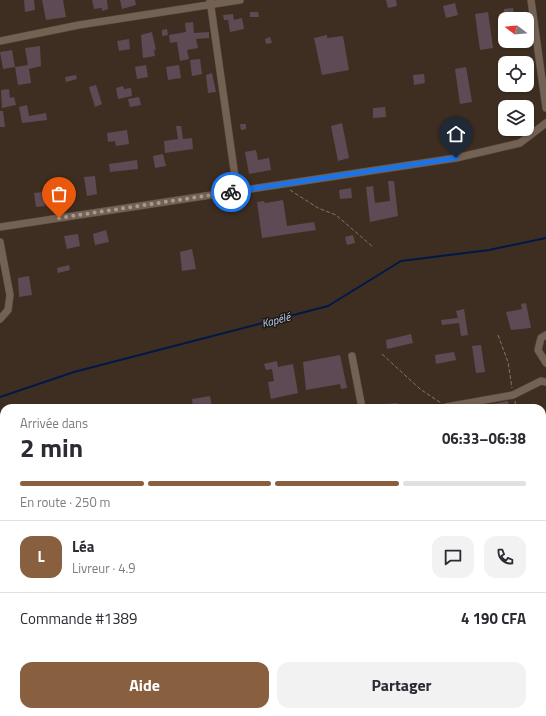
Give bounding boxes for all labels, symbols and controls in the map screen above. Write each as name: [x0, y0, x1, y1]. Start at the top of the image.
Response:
north arrow: [498, 12, 534, 48]
map controls: [498, 12, 534, 136]
button: locate: [498, 56, 534, 92]
button: layers: [498, 100, 534, 136]
pin: [439, 117, 473, 158]
icon: home: [445, 123, 467, 145]
courier: [211, 172, 251, 212]
pin: [42, 177, 76, 218]
icon: bike: [220, 181, 242, 203]
icon: bag: [48, 183, 70, 205]
water label: Kapélé: [260, 308, 293, 331]
text: Arrivée dans: [20, 413, 88, 433]
text: 06:33–06:38: [442, 427, 526, 450]
text: 2 min: [20, 428, 83, 467]
text: En route · 250 m: [20, 492, 110, 512]
text: Léa: [72, 535, 94, 558]
button: chat: [432, 536, 474, 578]
button: phone: [484, 536, 526, 578]
text: L: [37, 545, 45, 568]
text: Livreur · 4.9: [72, 558, 136, 578]
text: Commande #1389: [20, 607, 137, 630]
text: 4 190 CFA: [461, 607, 526, 630]
button: Aide: [20, 662, 269, 708]
button: Partager: [277, 662, 526, 708]

